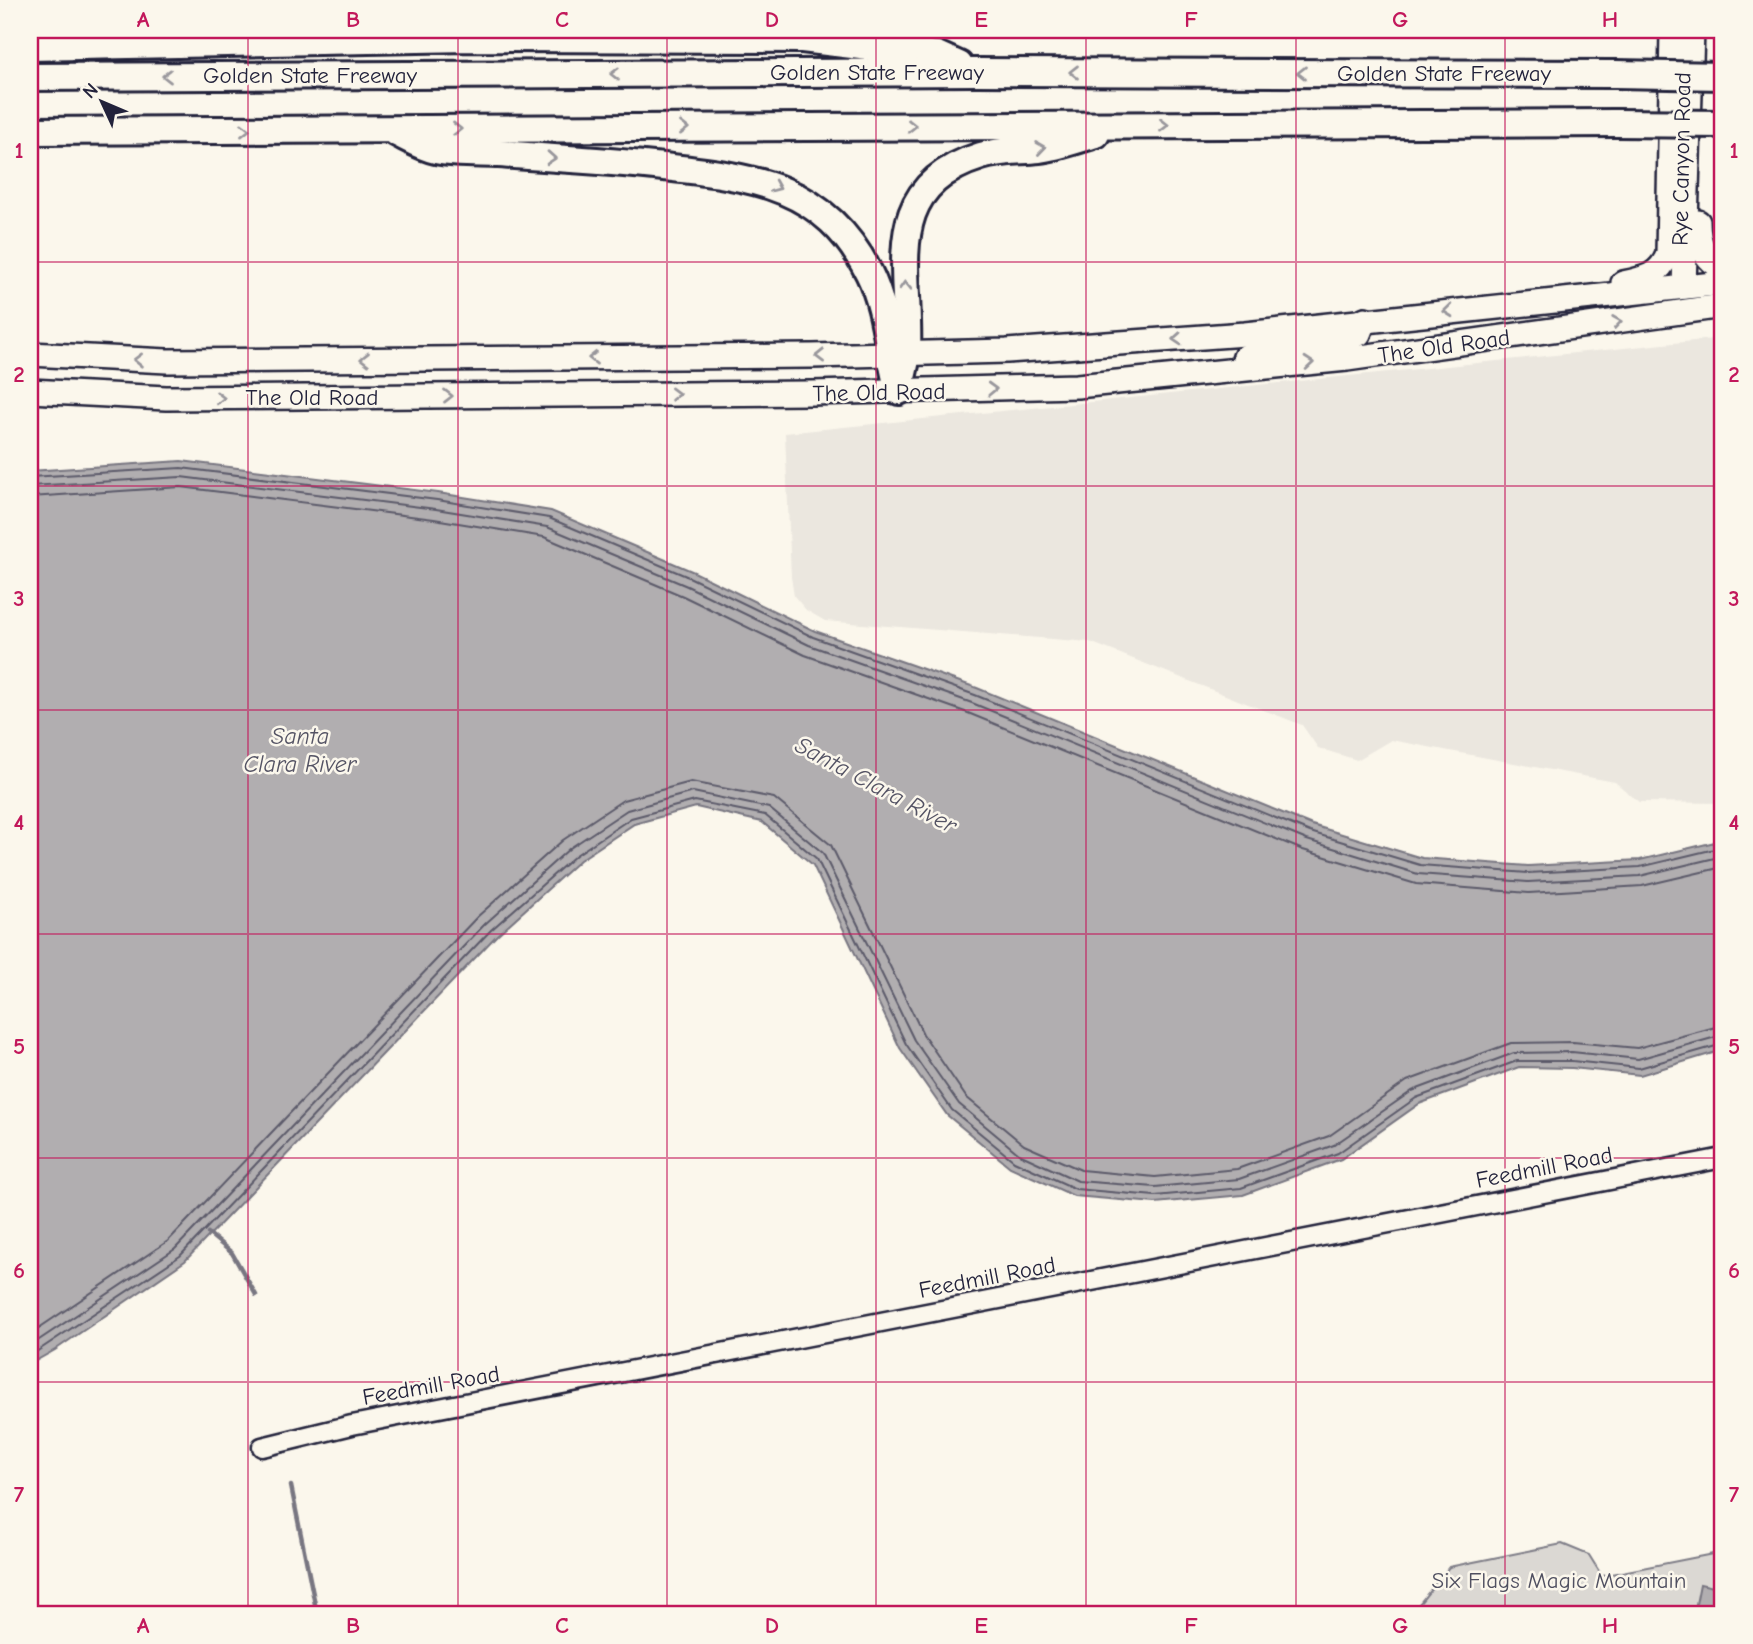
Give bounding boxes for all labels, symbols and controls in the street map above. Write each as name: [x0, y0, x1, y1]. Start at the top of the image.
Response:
text: A: [137, 6, 150, 33]
text: B: [346, 6, 360, 33]
text: C: [555, 6, 569, 33]
text: D: [765, 6, 779, 33]
text: E: [974, 6, 988, 33]
text: F: [1184, 6, 1198, 33]
text: G: [1392, 6, 1408, 33]
text: H: [1602, 6, 1618, 33]
street label: Golden State Freeway: [770, 59, 985, 86]
street label: Golden State Freeway: [1337, 60, 1552, 87]
street label: Golden State Freeway: [203, 62, 418, 89]
one-way arrow: [1069, 64, 1079, 80]
one-way arrow: [1296, 65, 1307, 81]
north arrow: [66, 66, 136, 136]
one-way arrow: [609, 66, 620, 82]
one-way arrow: [161, 68, 172, 84]
street label: Rye Canyon Road: [1666, 72, 1697, 246]
text: N: [78, 79, 103, 103]
one-way arrow: [1159, 117, 1170, 133]
one-way arrow: [907, 118, 918, 134]
one-way arrow: [680, 120, 690, 136]
one-way arrow: [452, 121, 463, 137]
one-way arrow: [240, 122, 251, 138]
text: 1: [14, 137, 24, 164]
text: 1: [1729, 137, 1739, 164]
one-way arrow: [1035, 140, 1046, 155]
one-way arrow: [546, 150, 557, 165]
one-way arrow: [769, 178, 781, 192]
one-way arrow: [897, 280, 912, 291]
one-way arrow: [1442, 303, 1453, 318]
one-way arrow: [1612, 315, 1623, 330]
street label: The Old Road: [1376, 324, 1512, 369]
one-way arrow: [1171, 331, 1182, 346]
one-way arrow: [814, 348, 825, 364]
one-way arrow: [587, 350, 597, 366]
one-way arrow: [359, 351, 370, 367]
one-way arrow: [132, 353, 143, 368]
one-way arrow: [1304, 356, 1315, 371]
text: 2: [13, 361, 25, 388]
text: 2: [1728, 361, 1740, 388]
street label: The Old Road: [812, 378, 946, 407]
one-way arrow: [986, 382, 997, 397]
street label: The Old Road: [246, 384, 378, 411]
one-way arrow: [670, 386, 681, 401]
one-way arrow: [443, 388, 454, 404]
one-way arrow: [216, 390, 226, 406]
text: 3: [13, 585, 25, 612]
text: 3: [1728, 585, 1740, 612]
water label: Santa Clara River: [244, 722, 358, 778]
water label: Santa Clara River: [790, 731, 963, 840]
text: 4: [14, 809, 25, 836]
text: 4: [1729, 809, 1740, 836]
text: 5: [13, 1033, 25, 1060]
text: 5: [1728, 1033, 1740, 1060]
street label: Feedmill Road: [1473, 1141, 1615, 1194]
street label: Feedmill Road: [916, 1251, 1058, 1304]
text: 6: [13, 1257, 25, 1284]
text: 6: [1728, 1257, 1740, 1284]
street label: Feedmill Road: [360, 1360, 502, 1411]
text: 7: [14, 1481, 25, 1508]
text: 7: [1729, 1481, 1740, 1508]
park label: Six Flags Magic Mountain: [1431, 1567, 1687, 1594]
text: A: [137, 1612, 150, 1639]
text: B: [346, 1612, 360, 1639]
text: C: [555, 1612, 569, 1639]
text: D: [765, 1612, 779, 1639]
text: E: [974, 1612, 988, 1639]
text: F: [1184, 1612, 1198, 1639]
text: G: [1392, 1612, 1408, 1639]
text: H: [1602, 1612, 1618, 1639]

